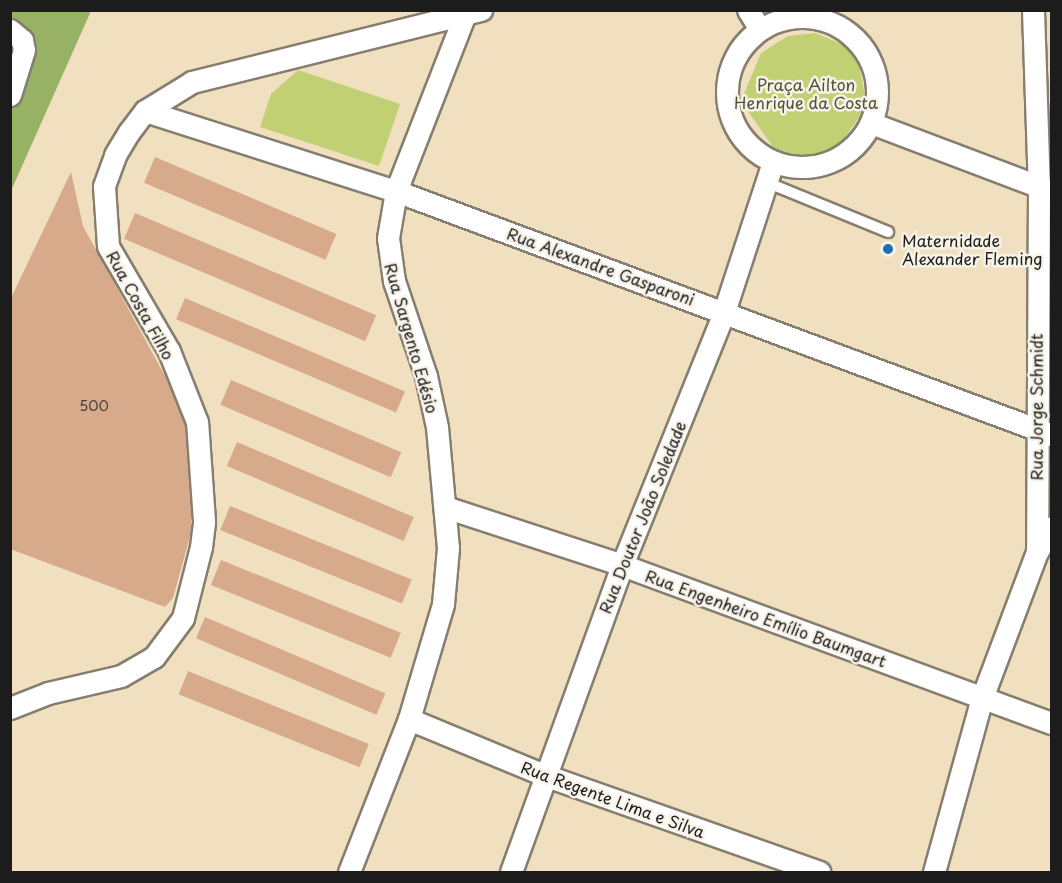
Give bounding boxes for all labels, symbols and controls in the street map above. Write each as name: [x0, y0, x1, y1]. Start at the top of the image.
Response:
park label: Praça Ailton Henrique da Costa: [734, 74, 878, 112]
street label: Rua Alexandre Gasparoni: [505, 223, 697, 309]
place label: Maternidade Alexander Fleming: [902, 230, 1043, 268]
marker: Maternidade Alexander Fleming: [879, 240, 897, 258]
street label: Rua Costa Filho: [103, 247, 179, 363]
street label: Rua Sargento Edésio: [381, 260, 443, 416]
street label: Rua Jorge Schmidt: [1026, 333, 1046, 481]
house number: 500: [79, 398, 109, 414]
street label: Rua Doutor João Soledade: [595, 418, 689, 616]
street label: Rua Engenheiro Emílio Baumgart: [643, 565, 889, 671]
street label: Rua Regente Lima e Silva: [518, 756, 708, 842]

